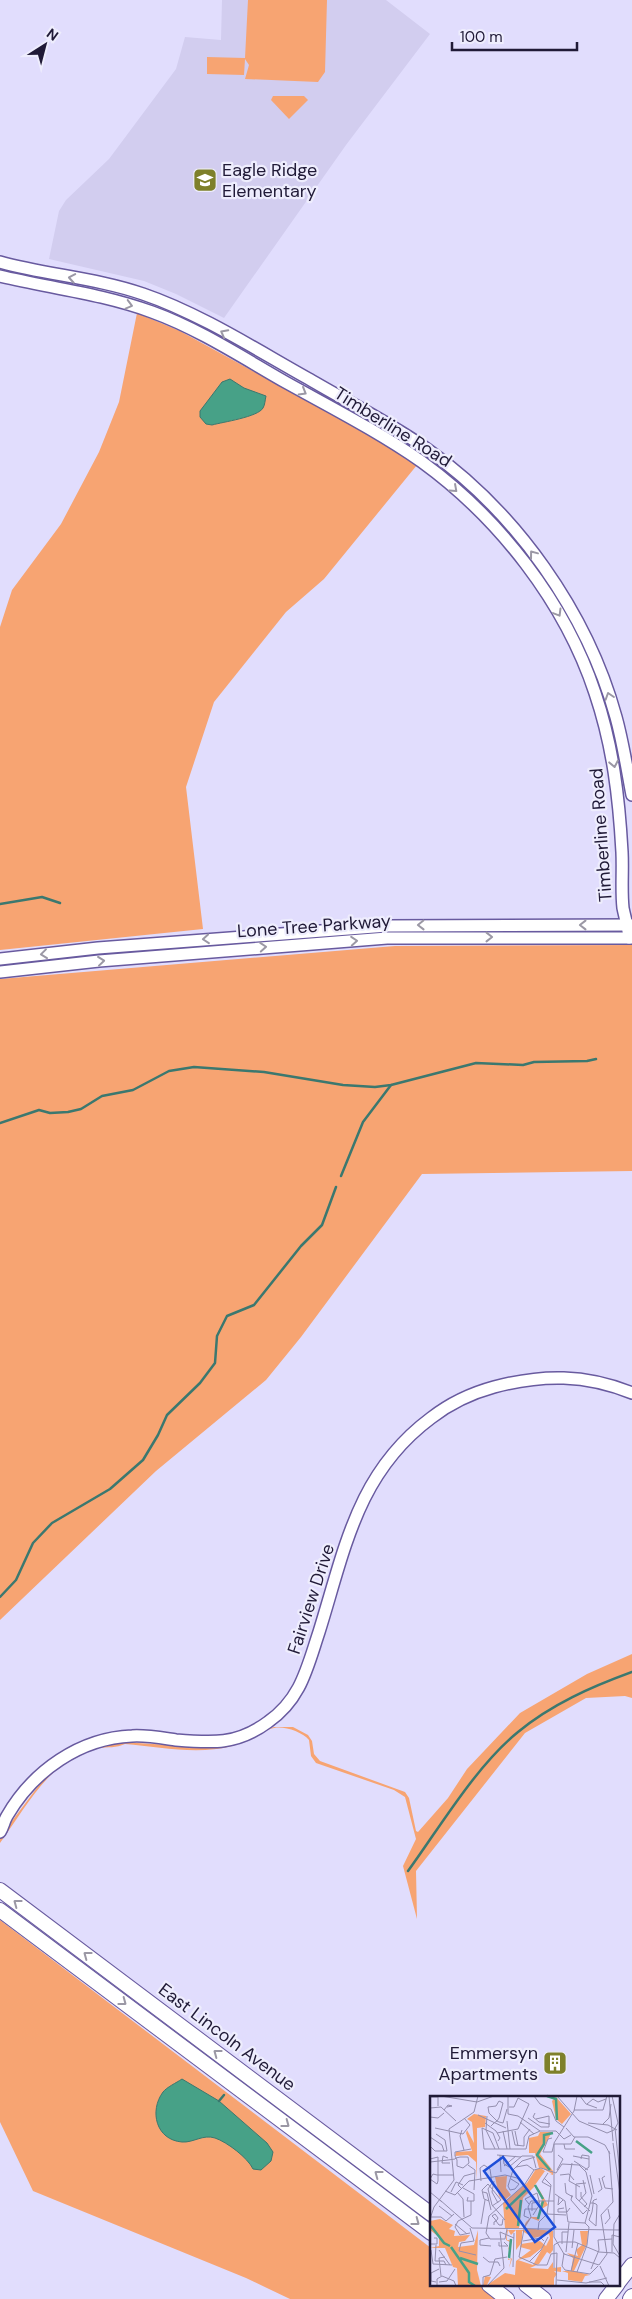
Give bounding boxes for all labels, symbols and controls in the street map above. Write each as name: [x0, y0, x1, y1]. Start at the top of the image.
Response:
north arrow: [20, 20, 70, 70]
scale bar: [452, 20, 577, 52]
text: N: [43, 24, 62, 45]
text: 100 m: [460, 27, 503, 47]
place label: Eagle Ridge Elementary: [222, 158, 317, 203]
school or university icon: Eagle Ridge Elementary: [192, 167, 218, 193]
one-way arrow: [68, 274, 77, 284]
one-way arrow: [125, 299, 133, 309]
one-way arrow: [220, 329, 229, 339]
street label: Timberline Road: [330, 381, 456, 473]
one-way arrow: [297, 386, 306, 396]
one-way arrow: [448, 483, 457, 492]
one-way arrow: [530, 550, 539, 560]
one-way arrow: [551, 607, 561, 616]
one-way arrow: [605, 693, 615, 701]
one-way arrow: [608, 760, 618, 769]
street label: Timberline Road: [584, 767, 618, 903]
street label: Lone Tree Parkway: [236, 909, 392, 943]
one-way arrow: [417, 920, 425, 931]
one-way arrow: [579, 920, 587, 930]
one-way arrow: [485, 932, 493, 942]
one-way arrow: [202, 933, 210, 944]
one-way arrow: [351, 935, 359, 946]
one-way arrow: [259, 942, 267, 953]
one-way arrow: [40, 948, 48, 959]
one-way arrow: [97, 955, 105, 966]
street label: Fairview Drive: [282, 1541, 340, 1657]
one-way arrow: [13, 1900, 23, 1909]
one-way arrow: [84, 1953, 93, 1961]
street label: East Lincoln Avenue: [154, 1978, 300, 2096]
one-way arrow: [117, 1997, 126, 2005]
place label: Emmersyn Apartments: [439, 2041, 538, 2086]
one-way arrow: [214, 2050, 223, 2058]
building icon: Emmersyn Apartments: [542, 2050, 568, 2076]
inset map: [430, 2096, 620, 2286]
one-way arrow: [280, 2118, 290, 2127]
one-way arrow: [375, 2171, 384, 2179]
one-way arrow: [410, 2216, 420, 2225]

